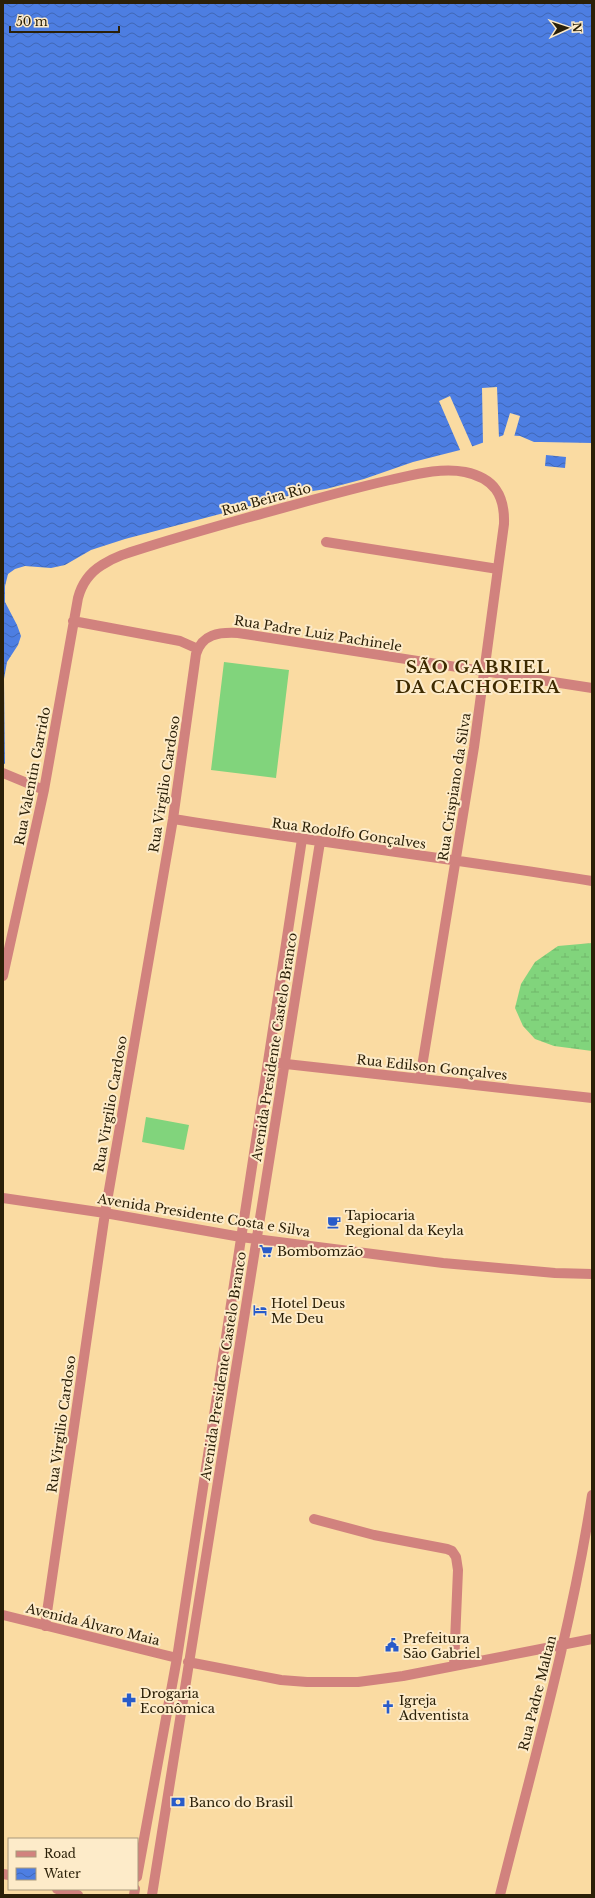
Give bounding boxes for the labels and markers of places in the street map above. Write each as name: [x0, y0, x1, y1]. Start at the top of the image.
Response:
place label: Tapiocaria Regional da Keyla: [345, 1207, 465, 1239]
cafe icon: Tapiocaria Regional da Keyla: [326, 1214, 342, 1230]
supermarket icon: Bombomzão: [258, 1243, 274, 1259]
place label: Bombomzão: [277, 1243, 363, 1260]
place label: Hotel Deus Me Deu: [271, 1295, 345, 1327]
hotel icon: Hotel Deus Me Deu: [252, 1302, 268, 1318]
place label: Prefeitura São Gabriel: [403, 1630, 480, 1662]
public building icon: Prefeitura São Gabriel: [384, 1637, 400, 1653]
place label: Drogaria Econômica: [140, 1685, 216, 1717]
pharmacy icon: Drogaria Econômica: [121, 1692, 137, 1708]
place label: Igreja Adventista: [398, 1692, 470, 1724]
church icon: Igreja Adventista: [380, 1699, 396, 1715]
bank icon: Banco do Brasil: [170, 1794, 186, 1810]
place label: Banco do Brasil: [189, 1794, 293, 1811]

